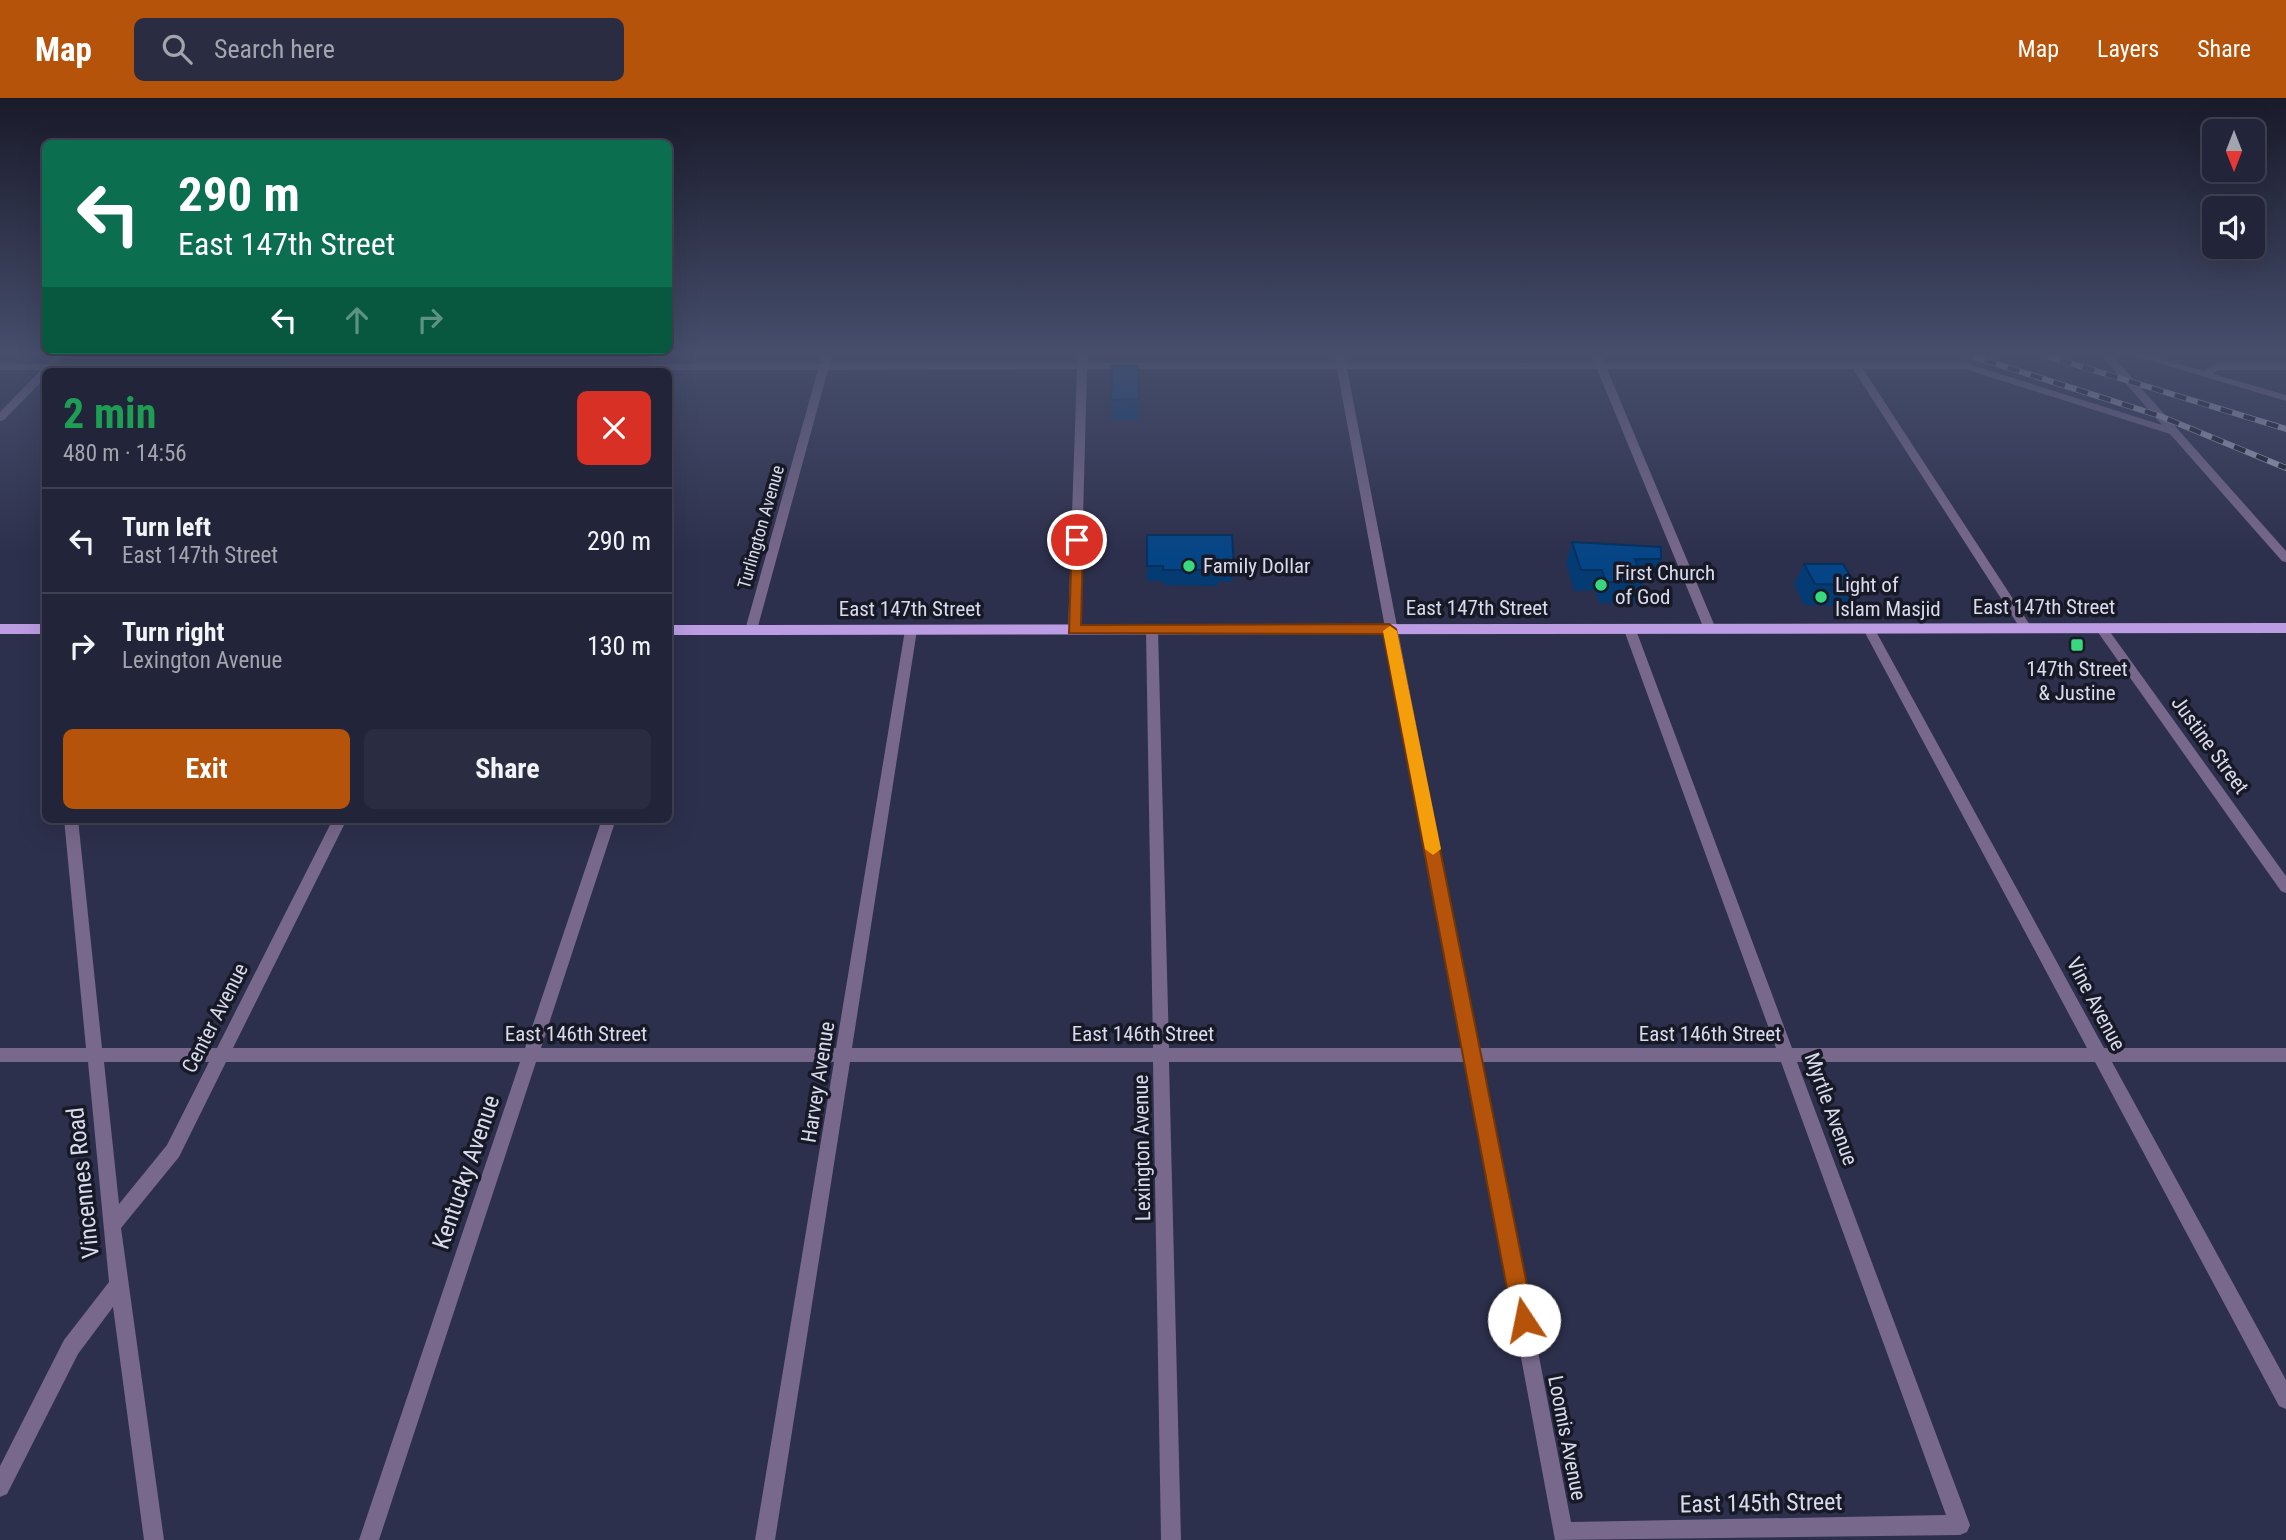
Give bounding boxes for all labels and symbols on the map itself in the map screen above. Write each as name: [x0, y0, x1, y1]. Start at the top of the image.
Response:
north arrow: [2202, 119, 2264, 182]
street label: Turlington Avenue: [733, 463, 788, 591]
pin: [1047, 510, 1107, 570]
place label: Family Dollar: [1203, 554, 1310, 578]
marker: Family Dollar: [1181, 558, 1197, 574]
place label: First Church of God: [1615, 561, 1715, 609]
place label: Light of Islam Masjid: [1835, 573, 1941, 621]
marker: First Church of God: [1593, 577, 1609, 593]
marker: Light of Islam Masjid: [1813, 589, 1829, 605]
street label: East 147th Street: [1973, 595, 2115, 619]
street label: East 147th Street: [1406, 596, 1548, 620]
street label: East 147th Street: [839, 597, 981, 621]
marker: 147th Street & Justine: [2069, 637, 2085, 653]
place label: 147th Street & Justine: [2026, 657, 2128, 705]
street label: Justine Street: [2167, 691, 2253, 799]
street label: Vine Avenue: [2061, 953, 2131, 1055]
street label: Center Avenue: [177, 959, 253, 1077]
street label: Harvey Avenue: [797, 1020, 839, 1144]
street label: East 146th Street: [505, 1022, 647, 1046]
street label: East 146th Street: [1072, 1022, 1214, 1046]
street label: East 146th Street: [1639, 1022, 1781, 1046]
street label: Myrtle Avenue: [1800, 1050, 1862, 1169]
street label: Lexington Avenue: [1129, 1074, 1155, 1221]
street label: Kentucky Avenue: [427, 1091, 505, 1253]
street label: Vincennes Road: [61, 1106, 105, 1260]
position arrow: [1487, 1283, 1561, 1357]
street label: Loomis Avenue: [1543, 1374, 1591, 1503]
street label: East 145th Street: [1679, 1488, 1843, 1518]

